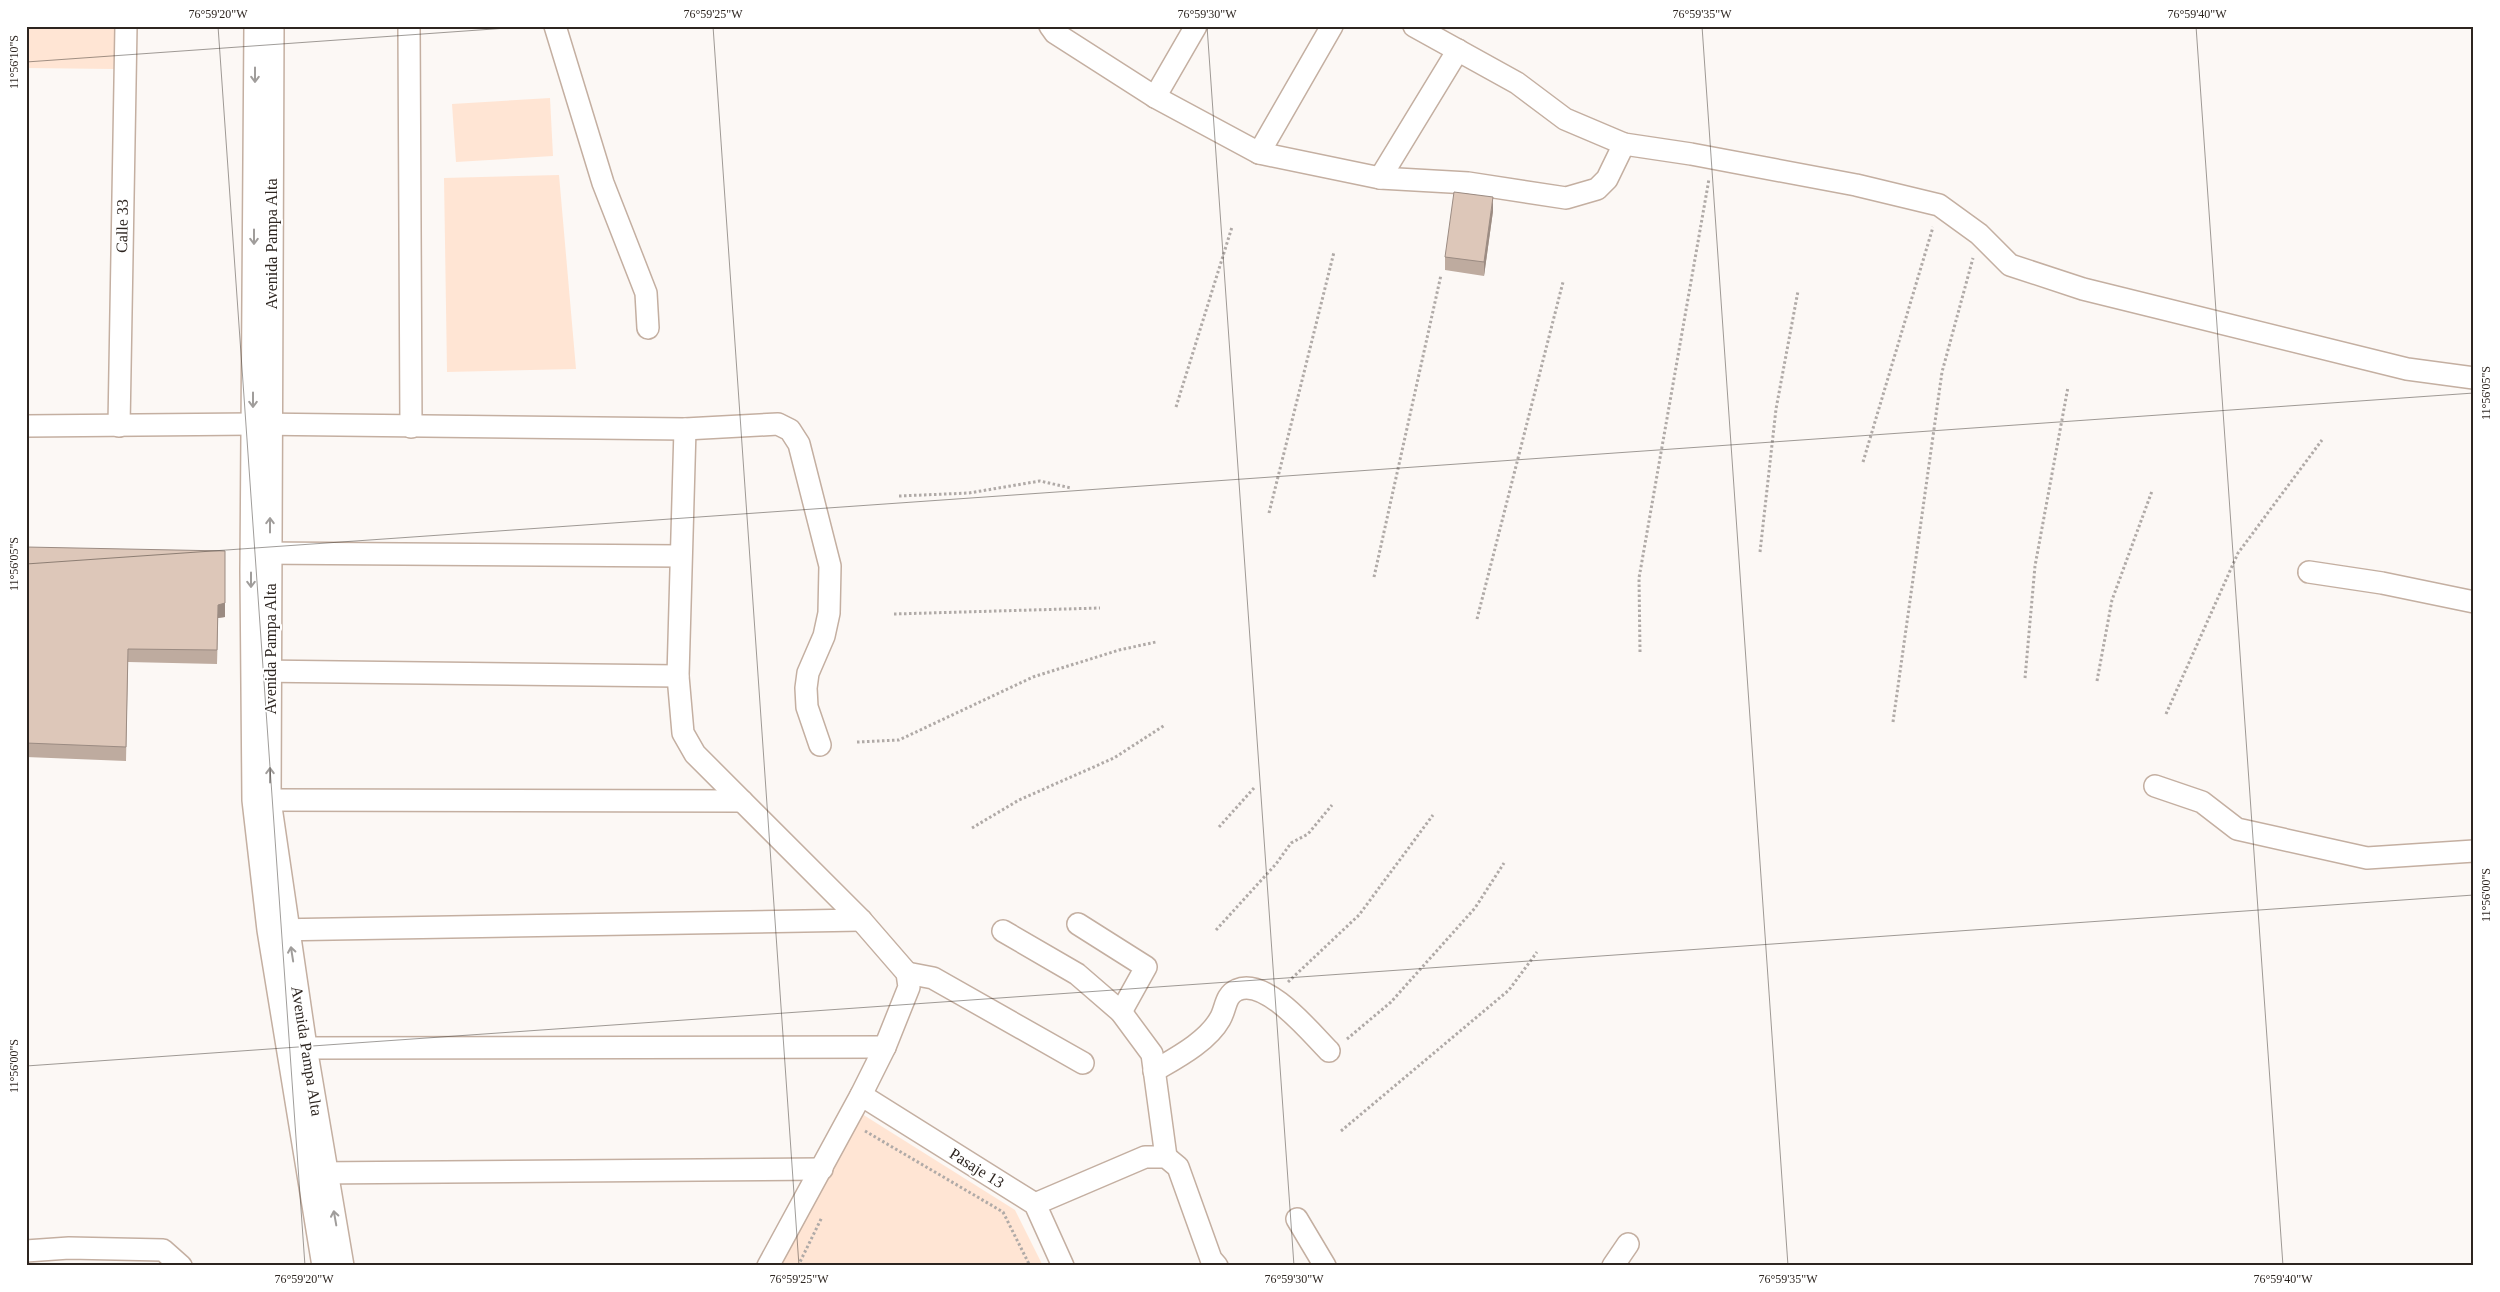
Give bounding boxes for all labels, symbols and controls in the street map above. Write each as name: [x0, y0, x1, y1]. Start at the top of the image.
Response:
text: 76°59'20"W: [188, 7, 248, 21]
text: 76°59'25"W: [683, 7, 743, 21]
text: 76°59'30"W: [1177, 7, 1237, 21]
text: 76°59'35"W: [1672, 7, 1732, 21]
text: 76°59'40"W: [2167, 7, 2227, 21]
text: 11°56'10"S: [7, 35, 21, 89]
one-way arrow: [250, 66, 260, 83]
street label: Avenida Pampa Alta: [263, 178, 281, 310]
street label: Calle 33: [113, 199, 131, 253]
one-way arrow: [249, 229, 259, 245]
text: 11°56'05"S: [2479, 366, 2493, 420]
one-way arrow: [248, 392, 258, 408]
one-way arrow: [265, 518, 275, 534]
text: 11°56'05"S: [7, 537, 21, 591]
one-way arrow: [246, 572, 256, 588]
street label: Avenida Pampa Alta: [262, 583, 280, 715]
one-way arrow: [265, 768, 275, 784]
text: 11°56'00"S: [2479, 868, 2493, 922]
one-way arrow: [287, 946, 297, 962]
street label: Avenida Pampa Alta: [287, 985, 326, 1117]
text: 11°56'00"S: [7, 1039, 21, 1093]
street label: Pasaje 13: [946, 1145, 1007, 1192]
one-way arrow: [329, 1210, 339, 1226]
text: 76°59'20"W: [274, 1272, 334, 1286]
text: 76°59'25"W: [769, 1272, 829, 1286]
text: 76°59'30"W: [1264, 1272, 1324, 1286]
text: 76°59'35"W: [1758, 1272, 1818, 1286]
text: 76°59'40"W: [2253, 1272, 2313, 1286]

